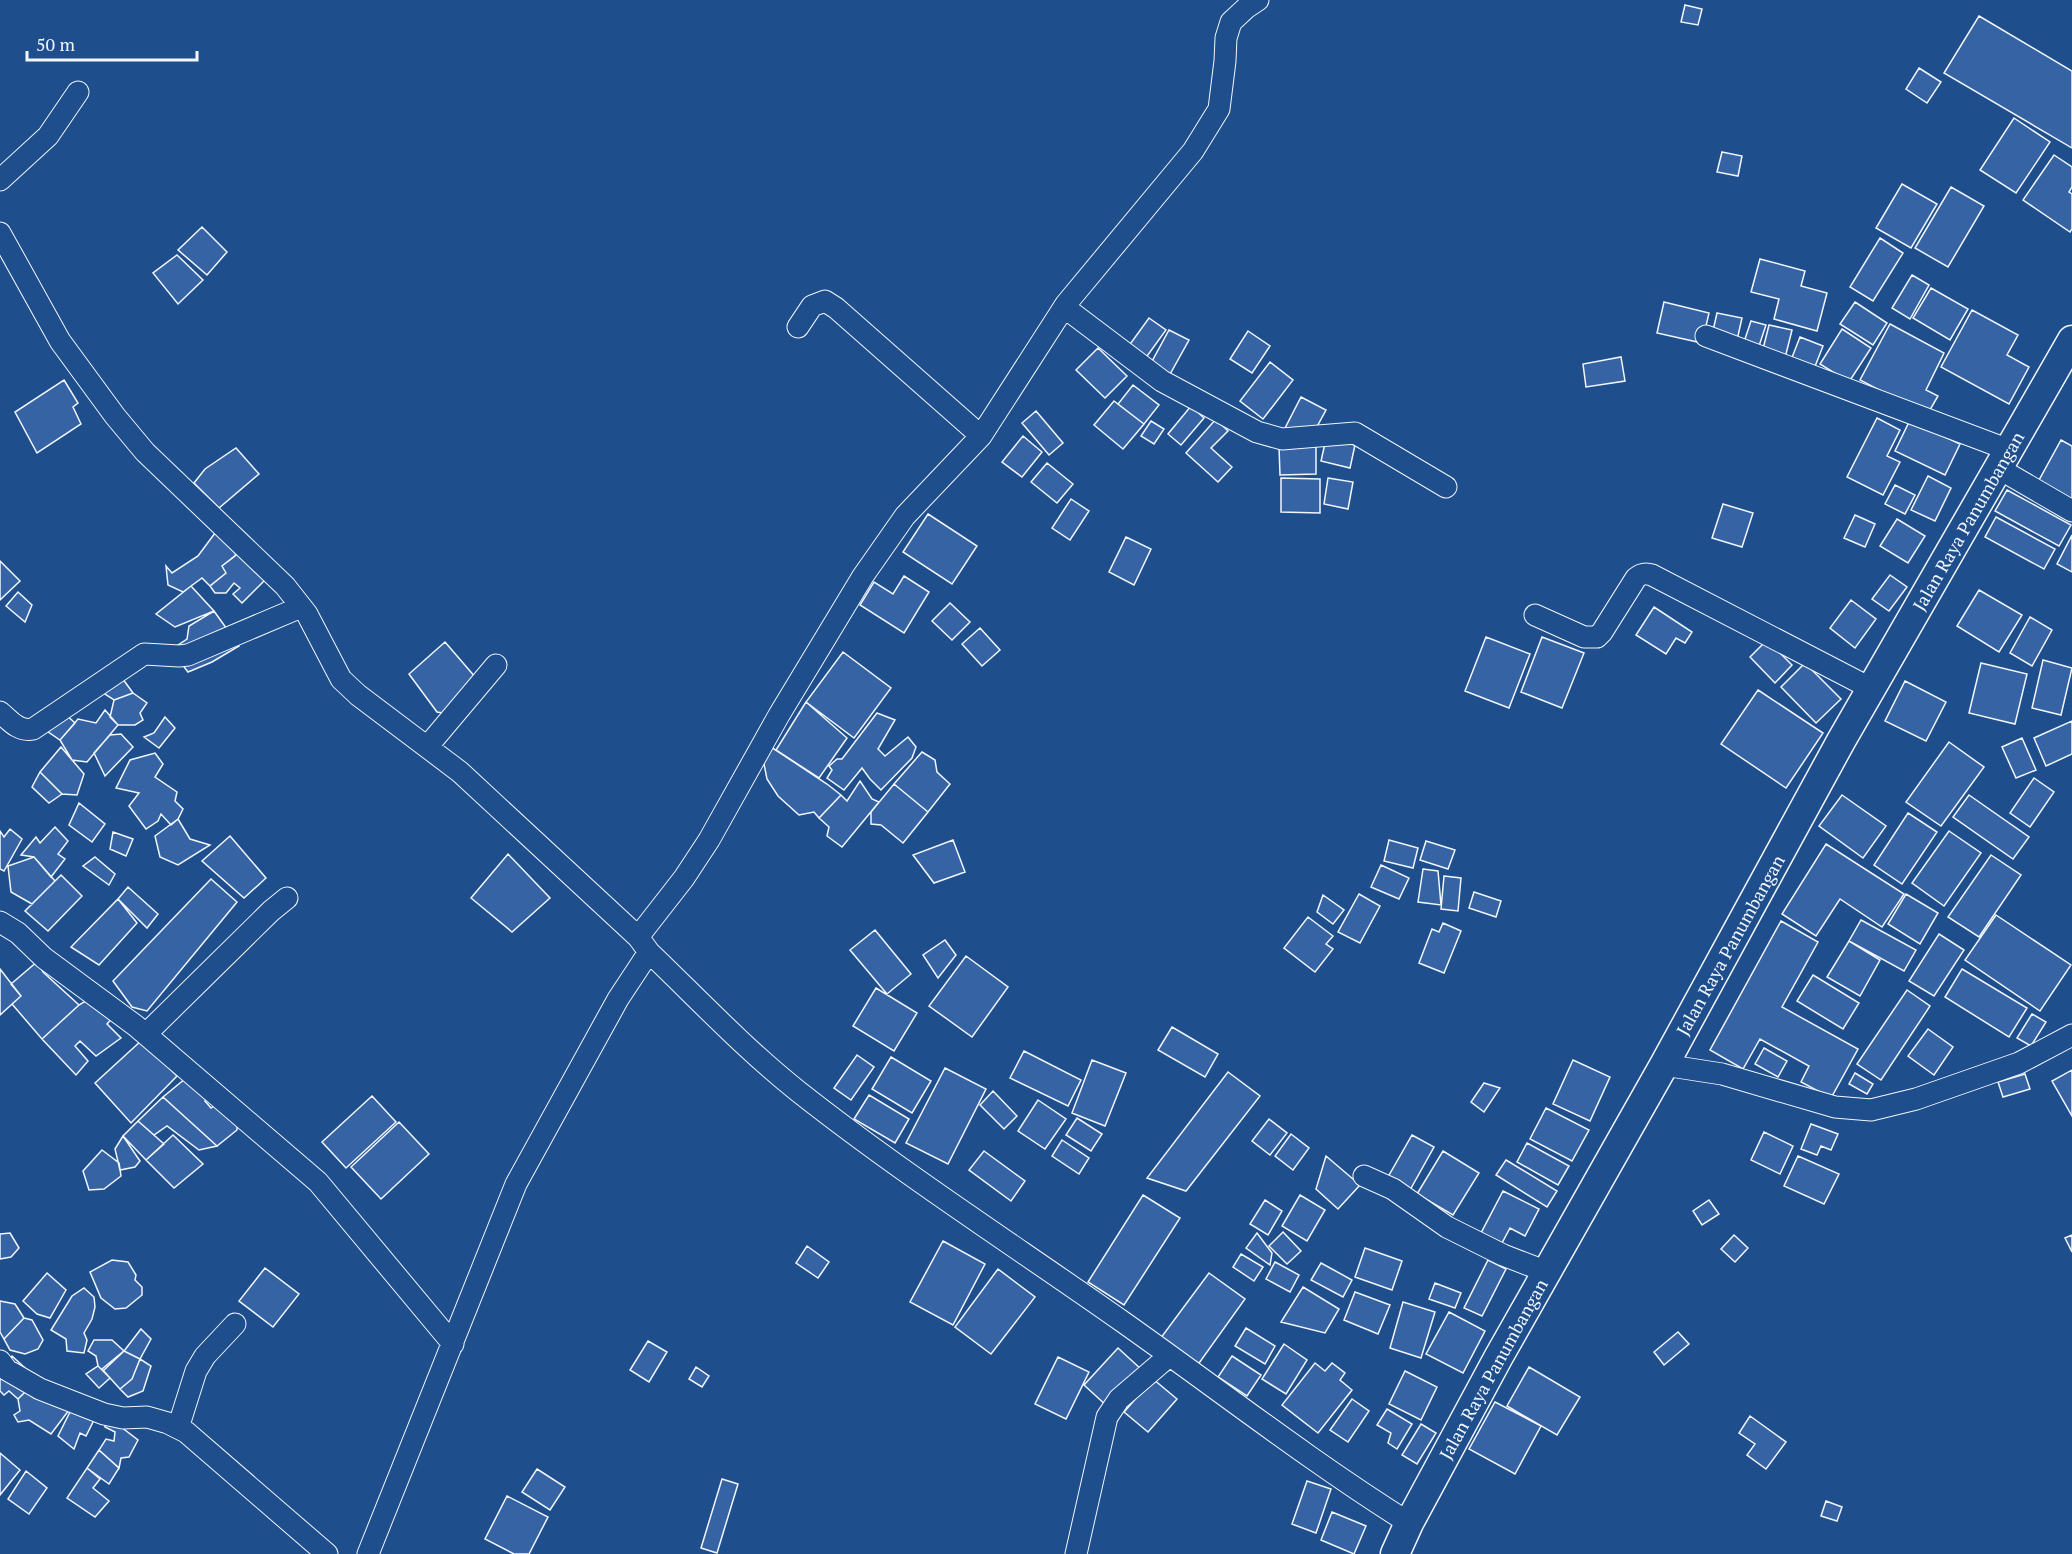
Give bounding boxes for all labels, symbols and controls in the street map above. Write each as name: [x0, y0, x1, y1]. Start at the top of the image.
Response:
scale bar: [27, 24, 196, 62]
text: 50 m: [36, 32, 76, 56]
street label: Jalan Raya Panumbangan: [1907, 427, 2029, 615]
street label: Jalan Raya Panumbangan: [1670, 850, 1790, 1040]
street label: Jalan Raya Panumbangan: [1433, 1274, 1553, 1464]

